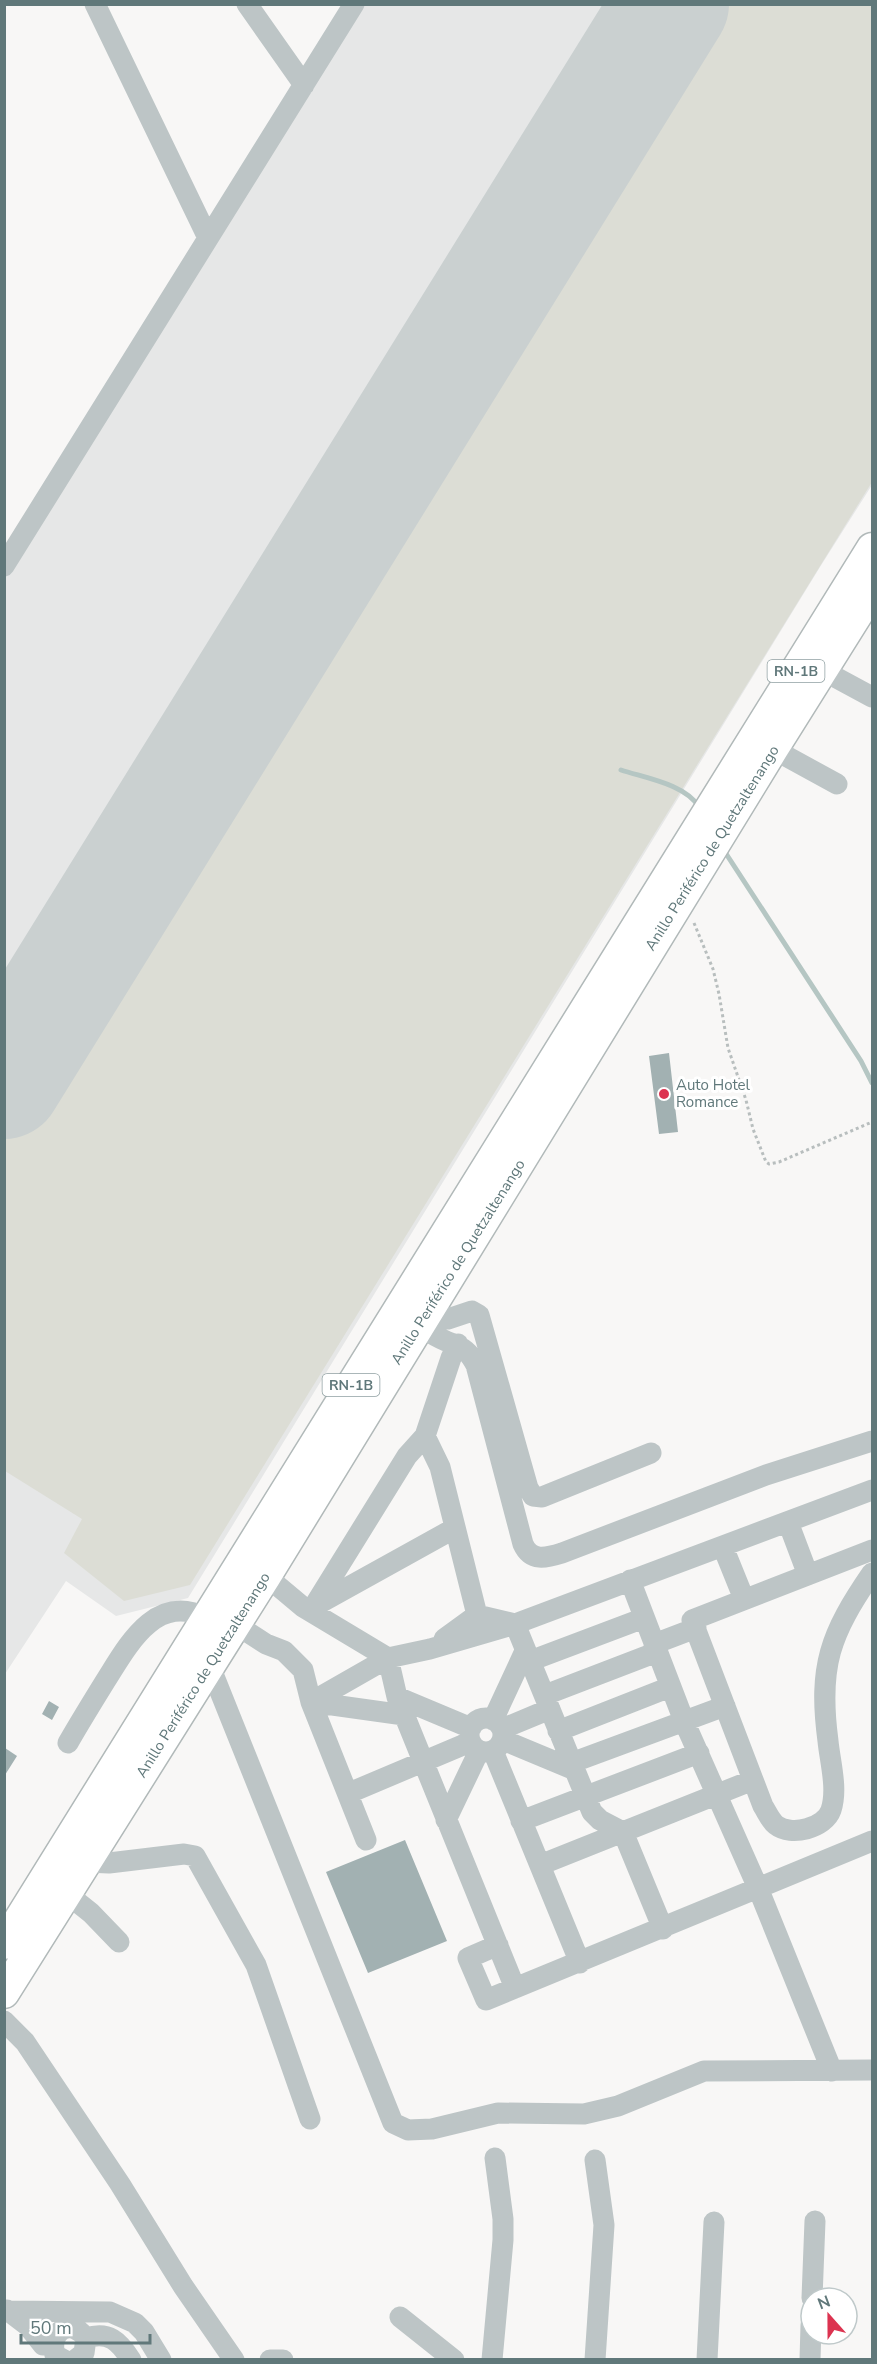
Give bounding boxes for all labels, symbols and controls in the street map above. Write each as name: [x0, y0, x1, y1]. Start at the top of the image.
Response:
road number: RN-1B: [768, 660, 824, 682]
street label: Anillo Periférico de Quetzaltenango: [640, 741, 784, 955]
place label: Auto Hotel Romance: [676, 1075, 751, 1112]
marker: Auto Hotel Romance: [657, 1087, 671, 1101]
street label: Anillo Periférico de Quetzaltenango: [386, 1155, 530, 1369]
road number: RN-1B: [322, 1374, 380, 1396]
street label: Anillo Periférico de Quetzaltenango: [131, 1568, 275, 1782]
north arrow: [799, 2286, 859, 2346]
text: N: [814, 2291, 834, 2315]
scale bar: [21, 2307, 150, 2345]
text: 50 m: [30, 2316, 72, 2340]

